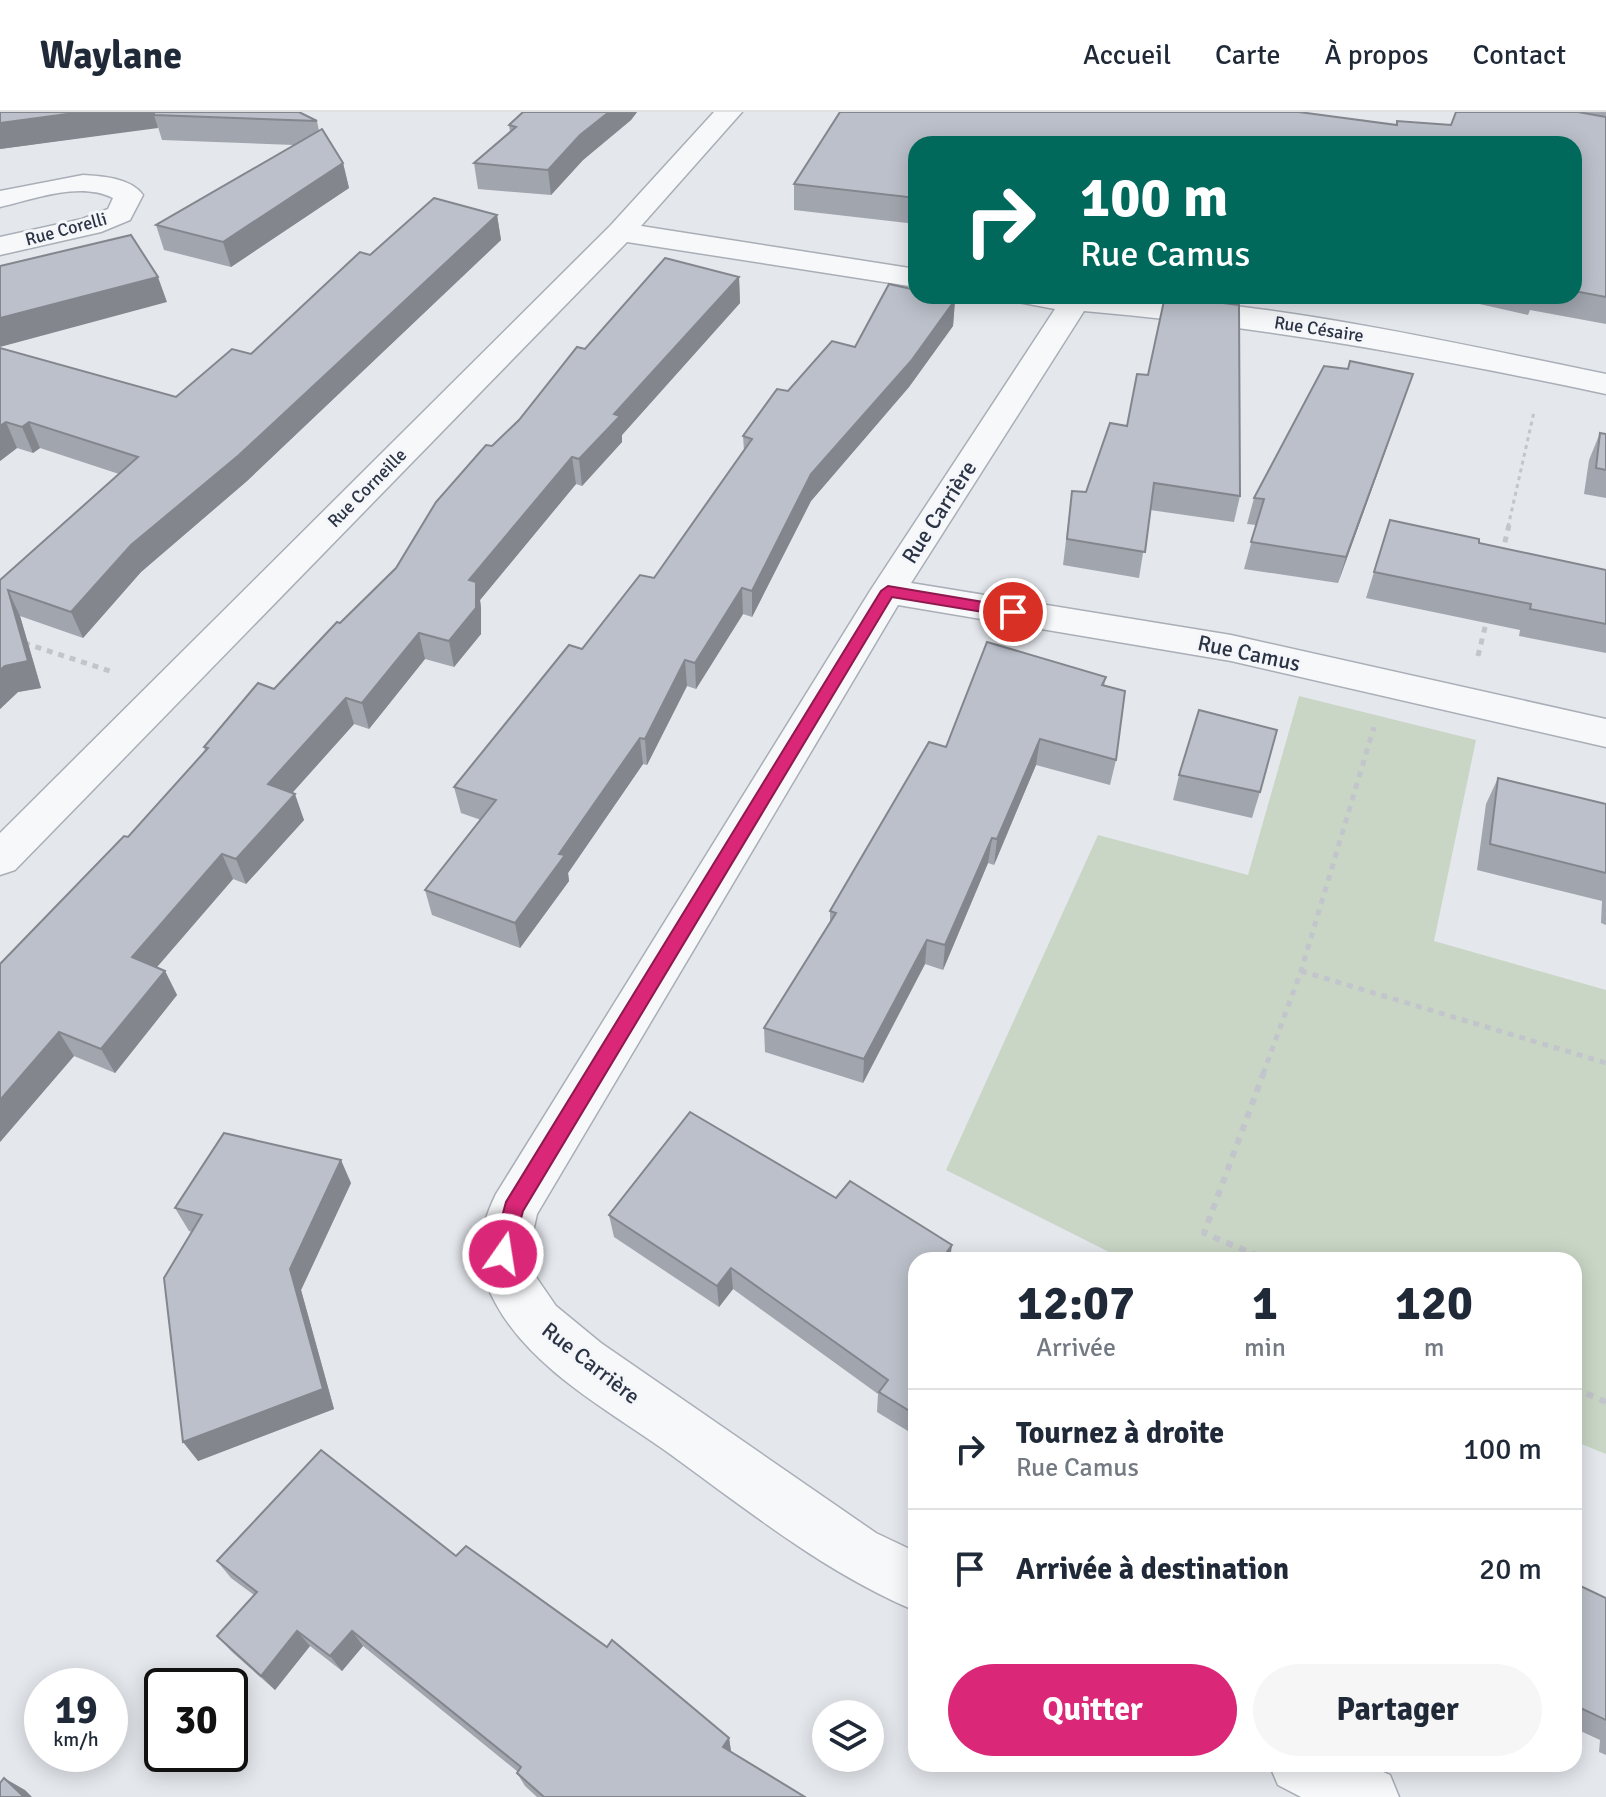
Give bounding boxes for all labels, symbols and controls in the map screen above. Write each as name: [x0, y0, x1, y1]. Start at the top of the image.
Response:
text: Waylane: [40, 32, 182, 79]
text: Accueil: [1083, 38, 1171, 72]
text: Carte: [1215, 38, 1280, 72]
text: À propos: [1324, 38, 1429, 72]
text: Contact: [1473, 38, 1566, 72]
text: 100 m: [1080, 163, 1228, 232]
icon: right: [948, 168, 1052, 272]
street label: Rue Corelli: [23, 208, 109, 250]
text: Rue Camus: [1080, 232, 1250, 277]
street label: Rue Césaire: [1273, 311, 1365, 347]
street label: Rue Corneille: [323, 444, 411, 532]
street label: Rue Carrière: [896, 456, 982, 568]
pin: [979, 578, 1047, 646]
icon: arrive: [991, 590, 1035, 634]
street label: Rue Camus: [1195, 629, 1303, 677]
position arrow: [461, 1212, 545, 1296]
text: 12:07: [1017, 1274, 1135, 1333]
text: 1: [1252, 1274, 1278, 1333]
text: 120: [1395, 1274, 1473, 1333]
street label: Rue Carrière: [537, 1316, 645, 1410]
text: Arrivée: [1036, 1332, 1116, 1364]
text: min: [1244, 1332, 1286, 1364]
text: m: [1424, 1332, 1444, 1364]
text: Tournez à droite: [1016, 1415, 1224, 1452]
icon: right: [948, 1427, 992, 1471]
text: 100 m: [1463, 1431, 1542, 1468]
text: Rue Camus: [1016, 1452, 1139, 1484]
icon: arrive: [948, 1547, 992, 1591]
text: Arrivée à destination: [1016, 1551, 1289, 1588]
text: 20 m: [1479, 1551, 1542, 1588]
button: Quitter: [948, 1664, 1237, 1756]
button: Partager: [1253, 1664, 1542, 1756]
speed limit sign: 30: [144, 1668, 248, 1772]
text: 19: [54, 1685, 98, 1735]
map controls: [812, 1700, 884, 1772]
button: layers: [812, 1700, 884, 1772]
text: km/h: [53, 1727, 99, 1752]

